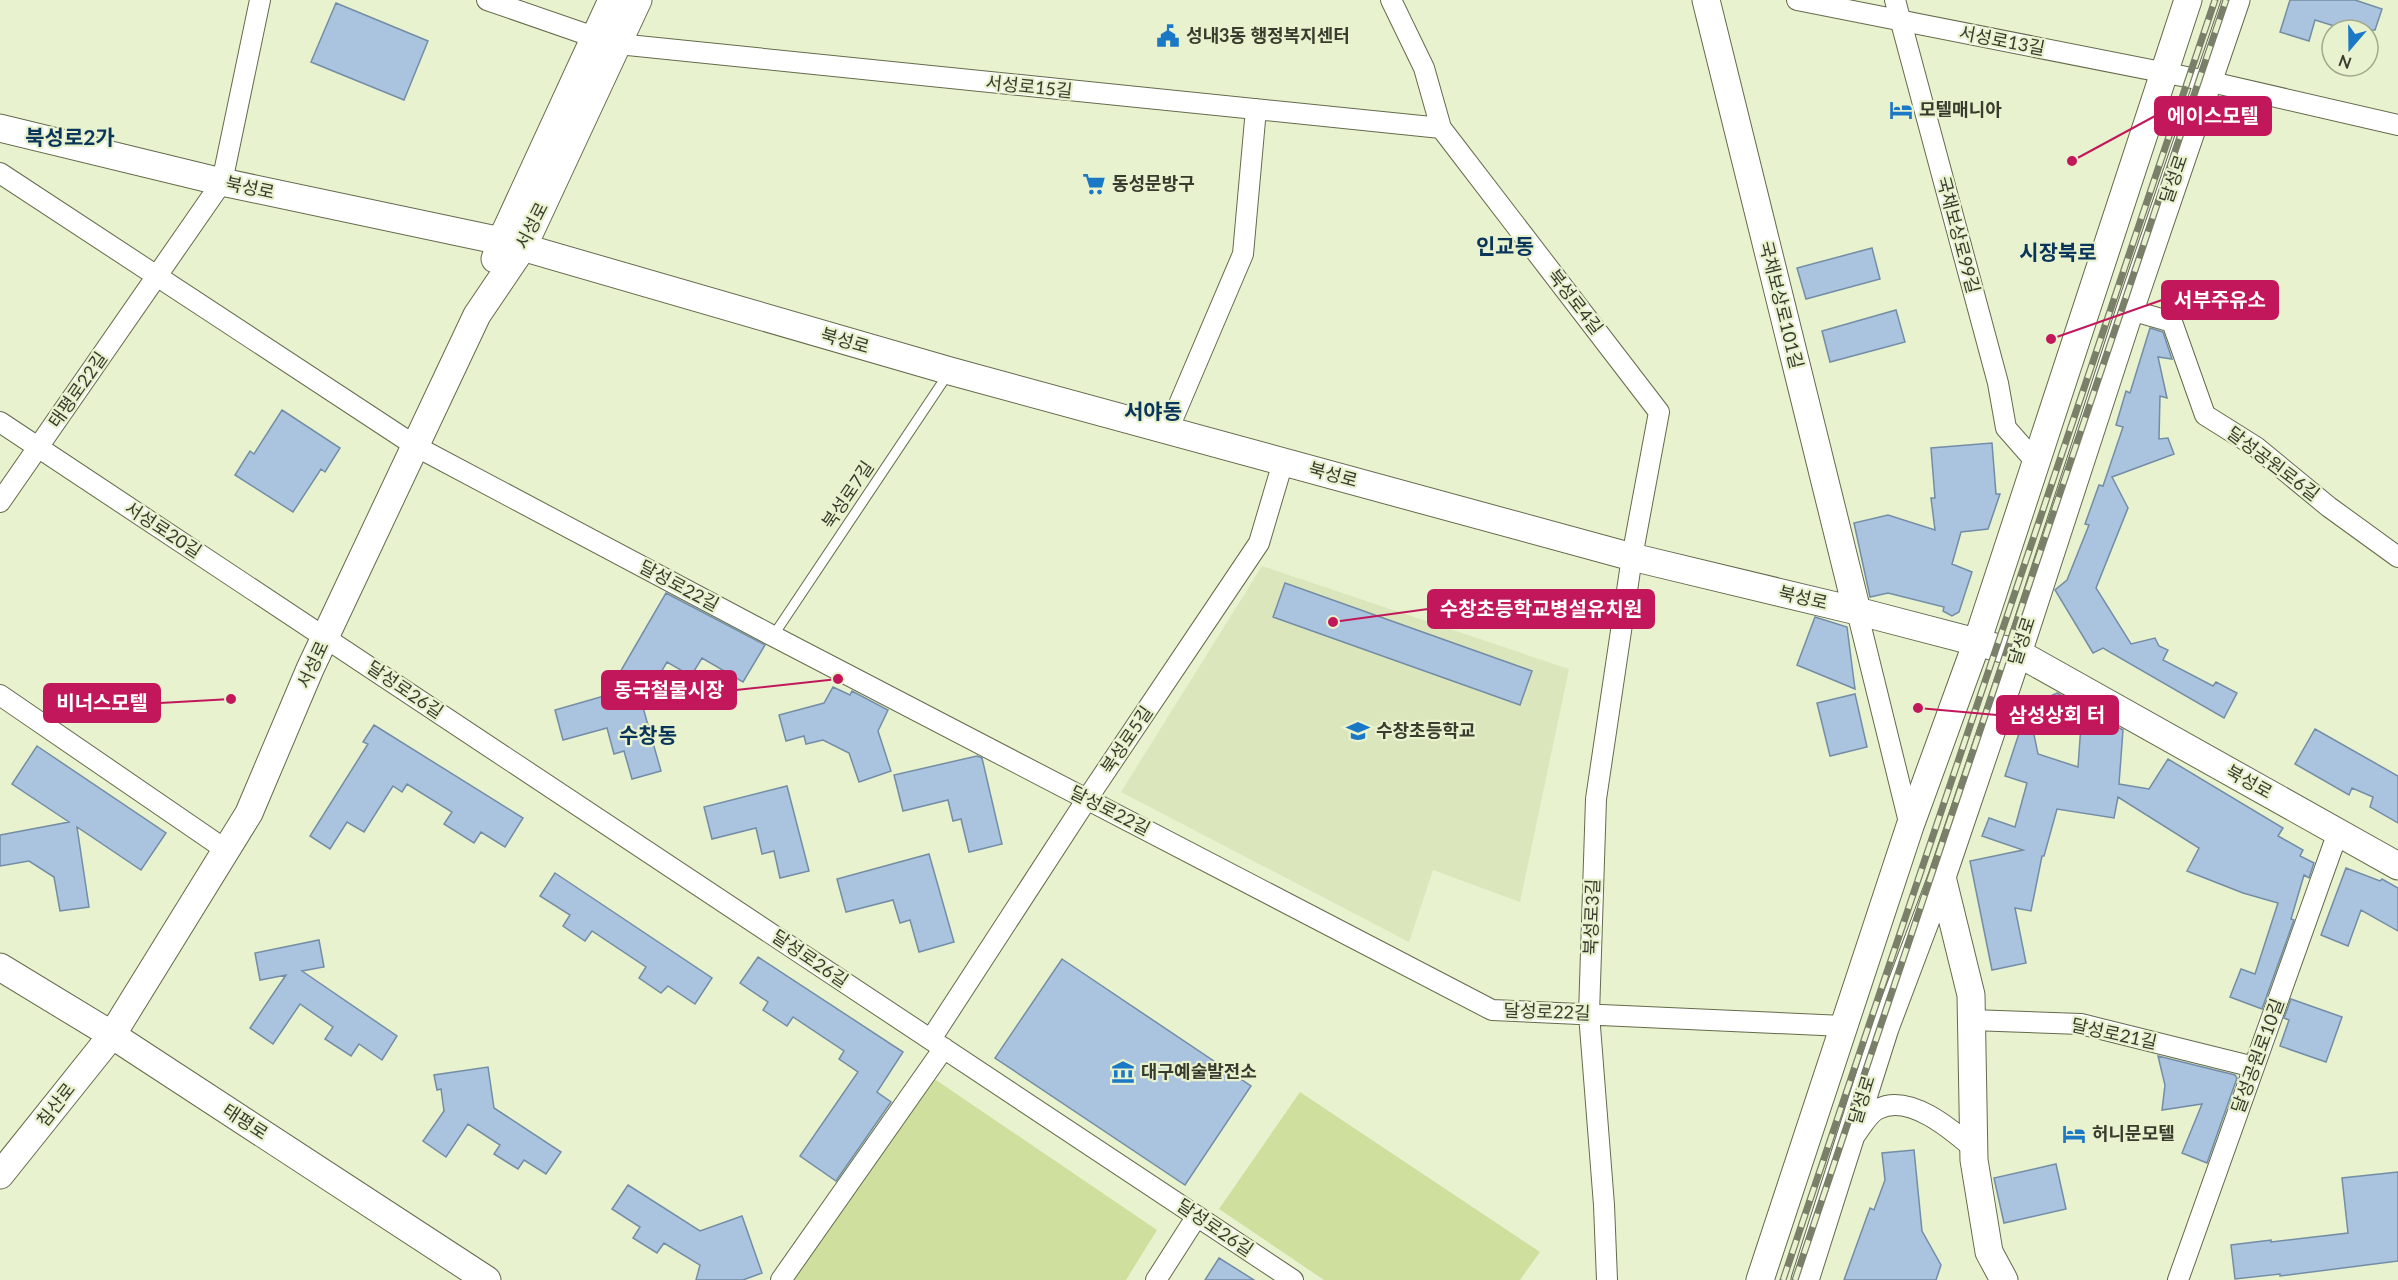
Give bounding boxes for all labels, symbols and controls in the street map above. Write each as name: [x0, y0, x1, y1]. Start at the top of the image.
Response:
north arrow: [2320, 18, 2380, 78]
street label: 서성로13길: [1957, 21, 2047, 59]
public building icon: 성내3동 행정복지센터: [1155, 23, 1181, 49]
place label: 성내3동 행정복지센터: [1186, 24, 1350, 46]
text: N: [2336, 52, 2354, 74]
street label: 서성로15길: [985, 71, 1074, 101]
hotel icon: 모텔매니아: [1888, 97, 1914, 123]
callout: 에이스모텔: [2155, 97, 2271, 135]
place label: 모텔매니아: [1919, 98, 2002, 120]
text: 에이스모텔: [2167, 103, 2259, 127]
district label: 북성로2가: [25, 124, 115, 149]
street label: 달성로: [2155, 152, 2192, 206]
street label: 북성로: [224, 171, 277, 203]
supermarket icon: 동성문방구: [1081, 171, 1107, 197]
place label: 동성문방구: [1112, 172, 1195, 194]
street label: 국채보상로99길: [1933, 174, 1985, 296]
street label: 서성로: [510, 198, 552, 253]
district label: 인교동: [1476, 233, 1534, 258]
street label: 국채보상로101길: [1755, 239, 1808, 371]
district label: 시장북로: [2019, 239, 2097, 264]
street label: 북성로4길: [1544, 264, 1608, 338]
callout: 서부주유소: [2162, 281, 2278, 319]
text: 서부주유소: [2174, 287, 2266, 311]
street label: 북성로: [818, 323, 872, 357]
street label: 태평로22길: [43, 347, 111, 431]
district label: 서야동: [1124, 398, 1182, 423]
street label: 달성공원로6길: [2223, 421, 2324, 505]
street label: 북성로7길: [817, 457, 878, 532]
street label: 북성로: [1306, 457, 1360, 491]
street label: 서성로20길: [121, 496, 206, 562]
street label: 달성로22길: [636, 555, 723, 615]
street label: 북성로: [1777, 581, 1830, 613]
callout: 수창초등학교병설유치원: [1428, 590, 1654, 628]
text: 수창초등학교병설유치원: [1440, 596, 1642, 620]
street label: 달성로: [2003, 614, 2039, 668]
street label: 서성로: [292, 637, 333, 692]
street label: 달성로26길: [363, 656, 448, 723]
callout: 동국철물시장: [602, 671, 736, 709]
text: 동국철물시장: [614, 677, 724, 701]
callout: 비너스모텔: [44, 684, 160, 722]
text: 비너스모텔: [56, 690, 148, 714]
callout: 삼성상회 터: [1997, 696, 2118, 734]
street label: 북성로5길: [1096, 702, 1157, 777]
text: 삼성상회 터: [2009, 702, 2105, 726]
school or university icon: 수창초등학교: [1345, 718, 1371, 744]
place label: 수창초등학교: [1376, 719, 1475, 741]
district label: 수창동: [619, 722, 677, 747]
street label: 북성로: [2222, 759, 2277, 803]
street label: 달성로22길: [1067, 781, 1154, 840]
street label: 북성로3길: [1579, 878, 1603, 956]
street label: 달성로26길: [768, 925, 853, 992]
street label: 달성공원로10길: [2226, 995, 2288, 1116]
street label: 달성로22길: [1503, 998, 1591, 1024]
street label: 달성로21길: [2069, 1013, 2159, 1053]
museum icon: 대구예술발전소: [1110, 1059, 1136, 1085]
place label: 대구예술발전소: [1141, 1060, 1257, 1082]
street label: 달성로: [1843, 1073, 1879, 1127]
street label: 침산로: [31, 1078, 79, 1131]
street label: 태평로: [219, 1098, 272, 1144]
hotel icon: 허니문모텔: [2061, 1121, 2087, 1147]
place label: 허니문모텔: [2092, 1122, 2175, 1144]
street label: 달성로26길: [1173, 1194, 1258, 1261]

